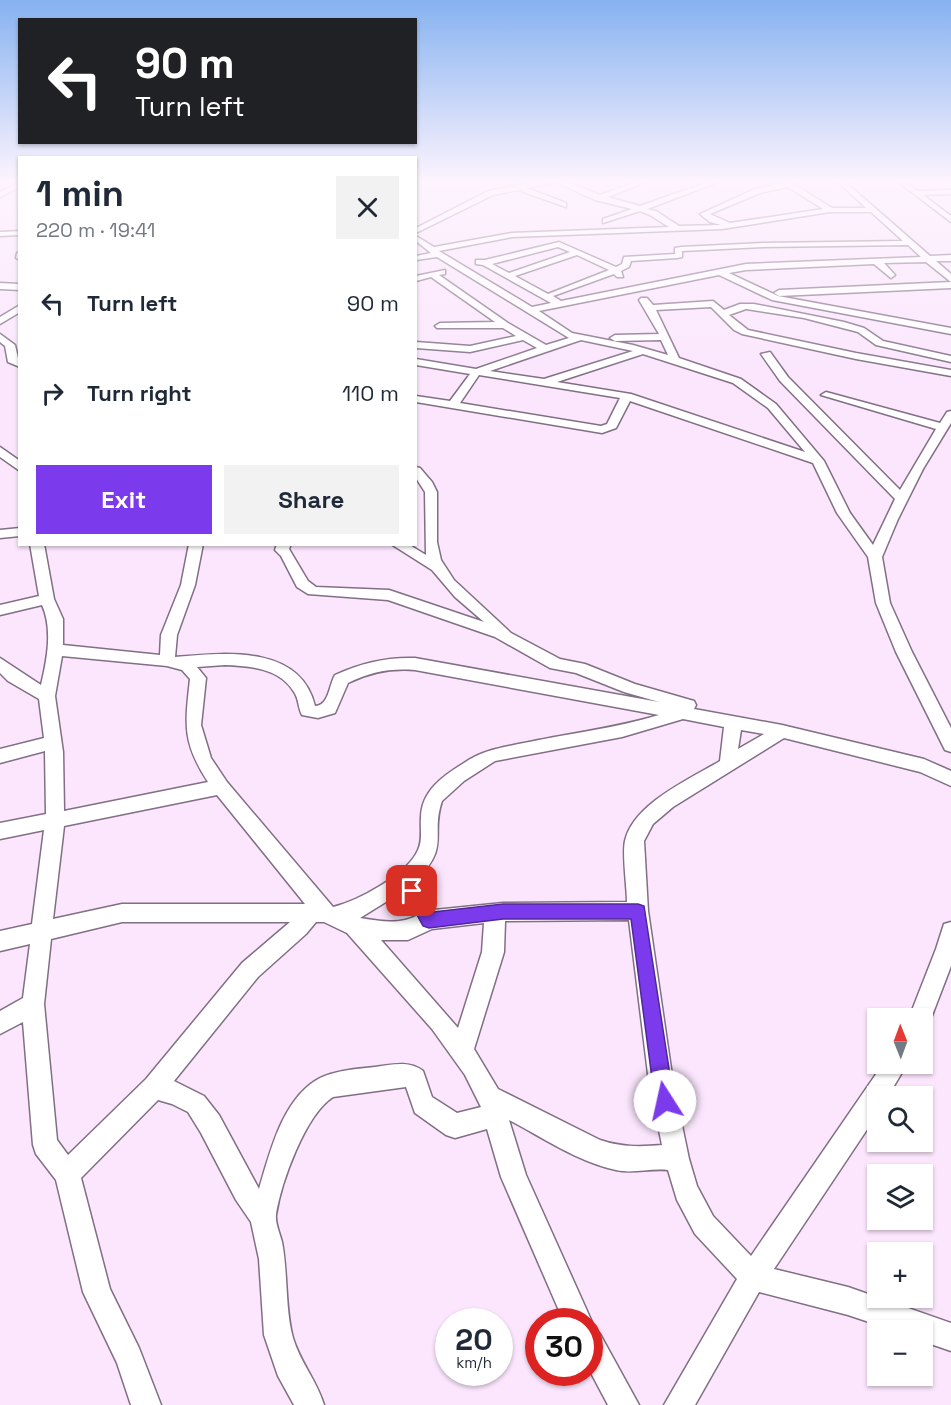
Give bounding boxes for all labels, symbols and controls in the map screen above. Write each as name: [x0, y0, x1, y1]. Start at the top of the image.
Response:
text: 90 m: [135, 37, 235, 90]
icon: left: [36, 42, 114, 120]
text: Turn left: [135, 89, 245, 124]
text: 1 min: [36, 171, 124, 217]
button: close: [336, 176, 399, 239]
text: 220 m · 19:41: [36, 217, 155, 243]
icon: left: [36, 287, 69, 320]
text: Turn left: [87, 289, 177, 317]
text: 90 m: [347, 289, 399, 317]
icon: right: [36, 377, 69, 410]
text: Turn right: [87, 379, 192, 407]
text: 110 m: [342, 379, 399, 407]
button: Exit: [36, 465, 212, 534]
button: Share: [224, 465, 399, 534]
pin: [386, 865, 437, 916]
icon: arrive: [395, 874, 428, 907]
north arrow: [867, 1008, 933, 1074]
map controls: [867, 1008, 933, 1386]
position arrow: [633, 1069, 697, 1133]
button: search: [867, 1086, 933, 1152]
button: layers: [867, 1164, 933, 1230]
button: +: [867, 1242, 933, 1308]
speed limit sign: 30: [525, 1308, 603, 1386]
text: 20: [455, 1320, 493, 1359]
button: −: [867, 1320, 933, 1386]
text: km/h: [456, 1353, 492, 1372]

